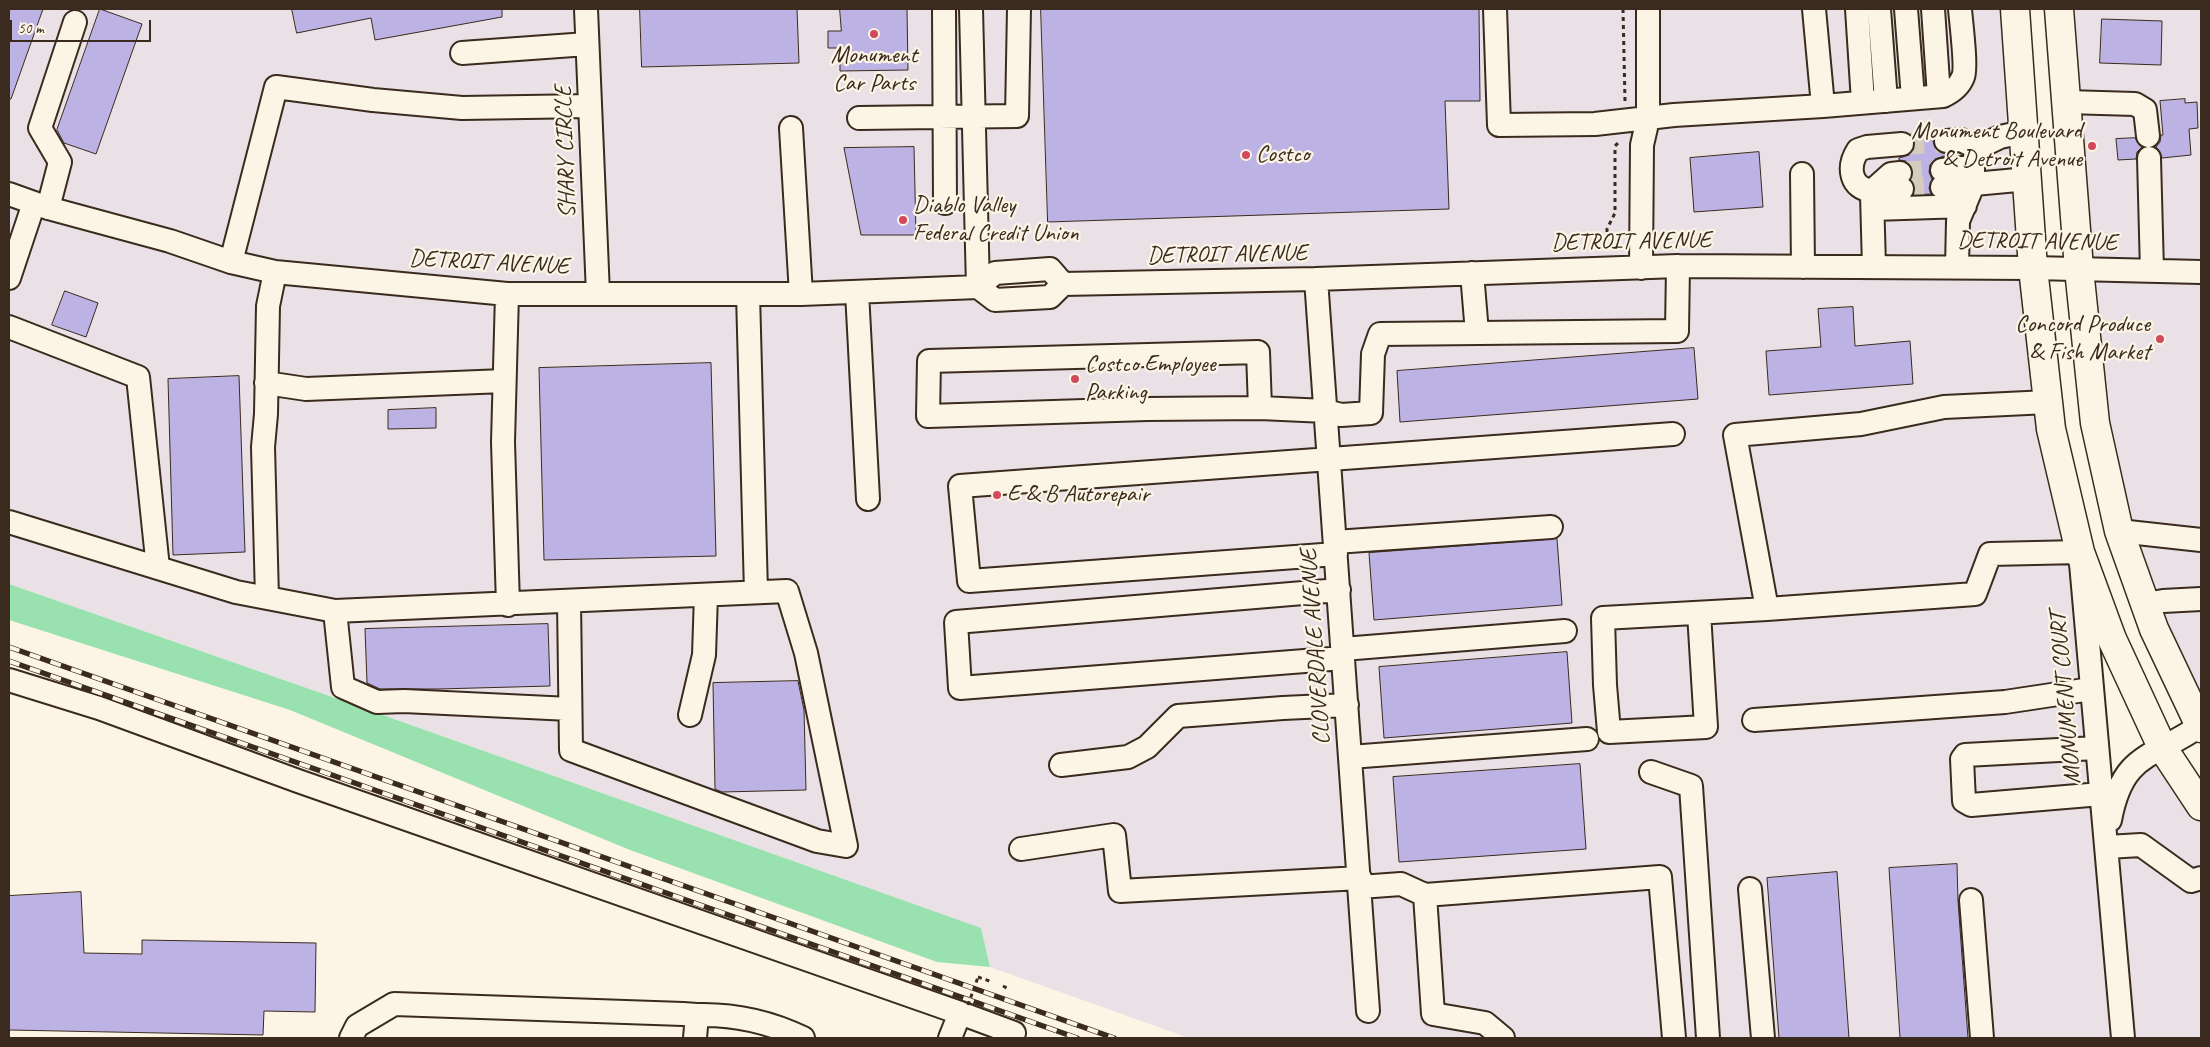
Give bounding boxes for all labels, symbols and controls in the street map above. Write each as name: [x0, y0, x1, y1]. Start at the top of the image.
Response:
scale bar: [12, 10, 154, 42]
text: 50 m: [18, 19, 44, 38]
marker: Monument Car Parts: [868, 28, 880, 40]
place label: Monument Car Parts: [831, 42, 917, 98]
street label: SHARY CIRCLE: [549, 85, 583, 219]
place label: Monument Boulevard & Detroit Avenue: [1911, 118, 2082, 174]
marker: Monument Boulevard & Detroit Avenue: [2086, 140, 2098, 152]
place label: Costco: [1256, 141, 1309, 169]
marker: Costco: [1240, 149, 1252, 161]
place label: Diablo Valley Federal Credit Union: [913, 192, 1078, 248]
marker: Diablo Valley Federal Credit Union: [897, 214, 909, 226]
street label: DETROIT AVENUE: [1551, 226, 1711, 258]
street label: DETROIT AVENUE: [1957, 226, 2117, 258]
street label: DETROIT AVENUE: [1147, 239, 1307, 271]
street label: DETROIT AVENUE: [408, 244, 570, 282]
place label: Concord Produce & Fish Market: [2015, 311, 2150, 367]
marker: Concord Produce & Fish Market: [2154, 333, 2166, 345]
place label: Costco Employee Parking: [1085, 351, 1215, 407]
marker: Costco Employee Parking: [1069, 373, 1081, 385]
place label: E & B Autorepair: [1007, 481, 1149, 509]
marker: E & B Autorepair: [991, 489, 1003, 501]
street label: CLOVERDALE AVENUE: [1295, 548, 1337, 746]
street label: MONUMENT COURT: [2044, 611, 2088, 785]

